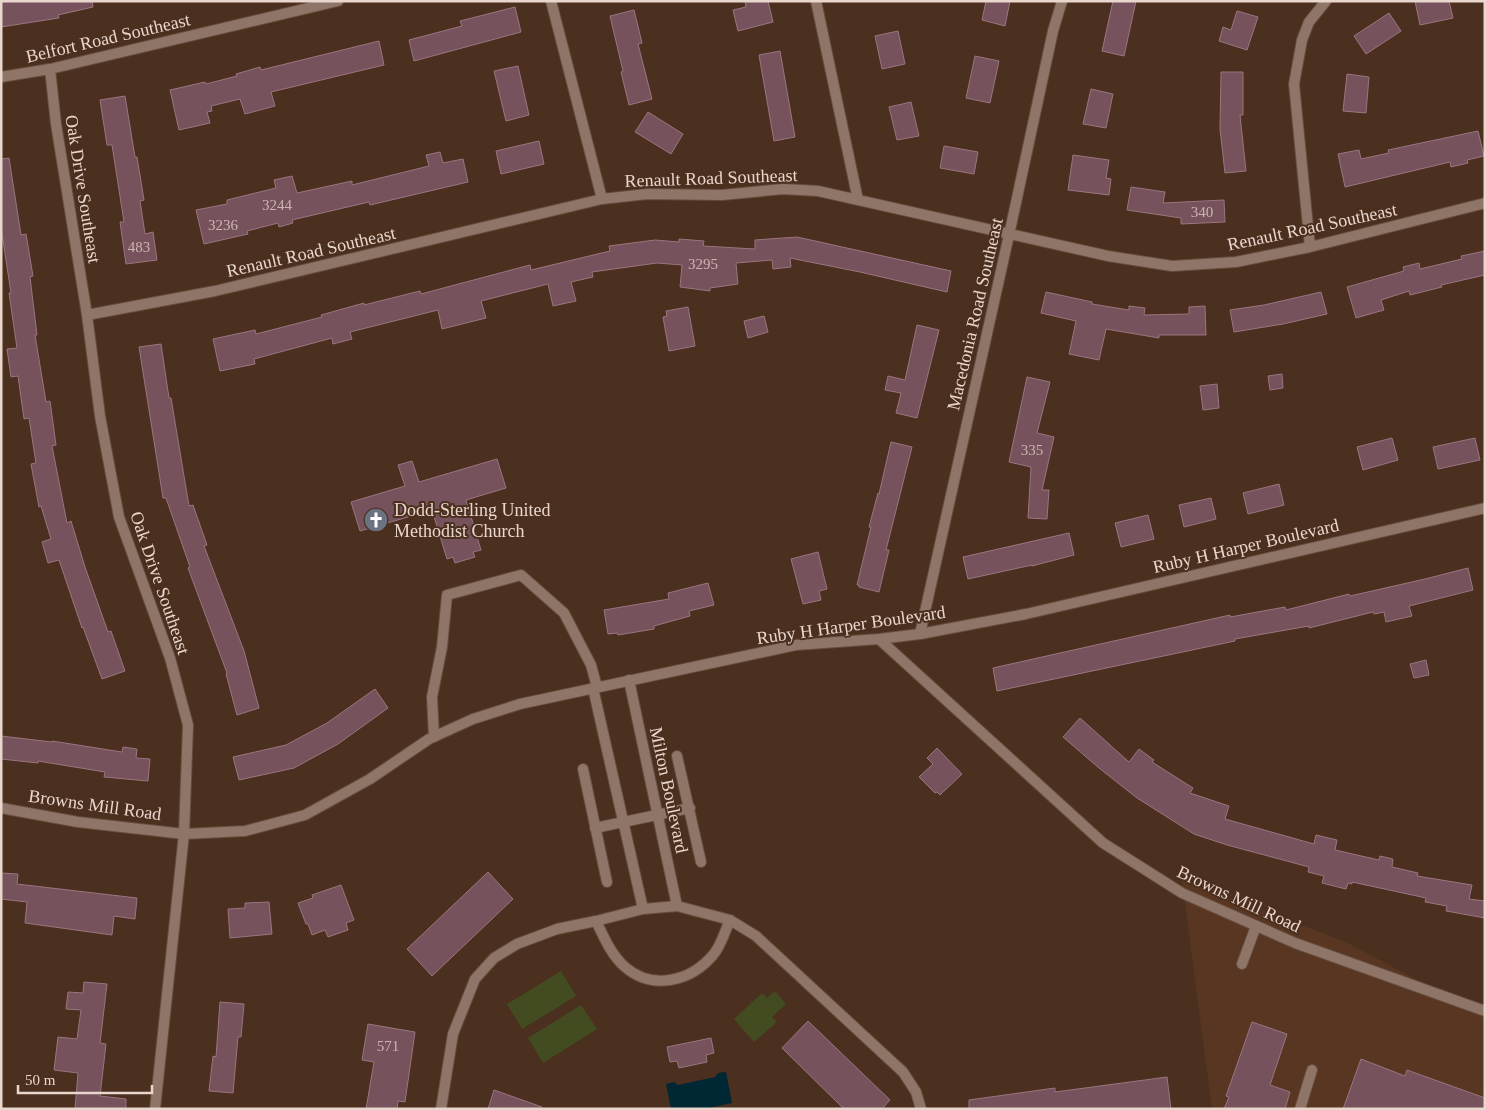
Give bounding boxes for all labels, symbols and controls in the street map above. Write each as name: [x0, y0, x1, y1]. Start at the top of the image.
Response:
street label: Belfort Road Southeast: [24, 9, 192, 67]
street label: Oak Drive Southeast: [61, 113, 105, 265]
street label: Renault Road Southeast: [624, 165, 798, 191]
house number: 3244: [262, 197, 293, 213]
street label: Renault Road Southeast: [1225, 199, 1399, 255]
house number: 340: [1191, 204, 1213, 220]
street label: Macedonia Road Southeast: [943, 216, 1007, 412]
house number: 3236: [208, 217, 239, 233]
street label: Renault Road Southeast: [224, 223, 398, 281]
house number: 483: [128, 239, 150, 255]
house number: 3295: [688, 256, 718, 272]
house number: 335: [1021, 442, 1043, 458]
place label: Dodd-Sterling United Methodist Church: [394, 500, 550, 541]
church icon: Dodd-Sterling United Methodist Church: [363, 507, 389, 533]
street label: Oak Drive Southeast: [126, 509, 194, 657]
street label: Ruby H Harper Boulevard: [1151, 515, 1341, 577]
street label: Ruby H Harper Boulevard: [755, 602, 947, 648]
street label: Milton Boulevard: [646, 725, 692, 855]
street label: Browns Mill Road: [27, 786, 163, 824]
street label: Browns Mill Road: [1174, 862, 1304, 936]
house number: 571: [377, 1038, 399, 1054]
scale bar: [18, 1062, 151, 1094]
text: 50 m: [25, 1072, 56, 1088]

